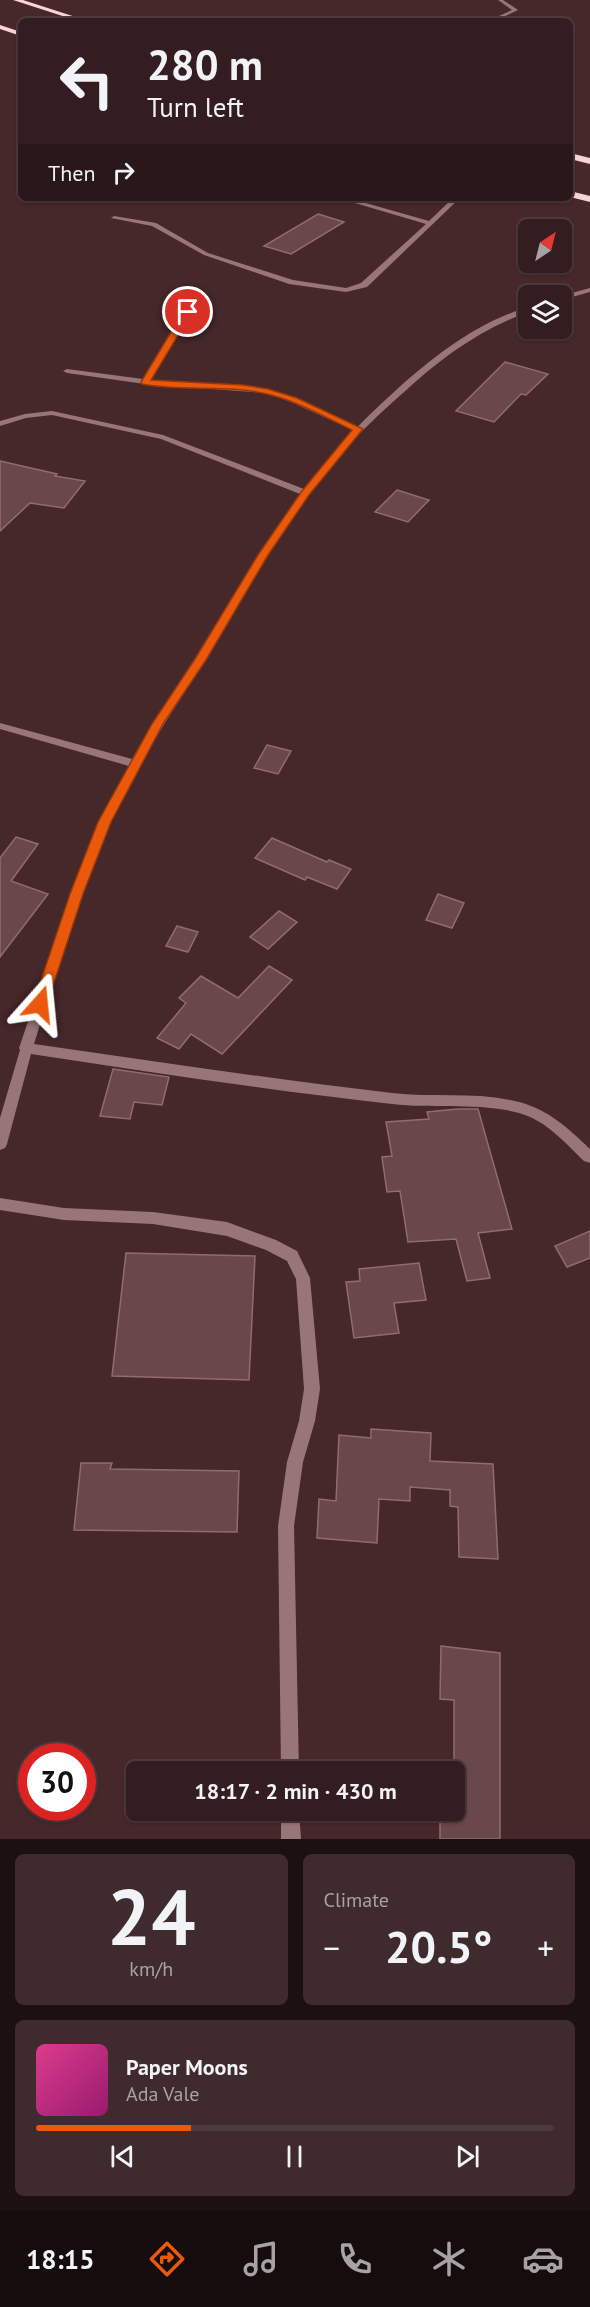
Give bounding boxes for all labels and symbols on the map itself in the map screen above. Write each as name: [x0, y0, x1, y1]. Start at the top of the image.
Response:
north arrow: [518, 219, 572, 273]
pin: [162, 286, 213, 337]
position arrow: [8, 972, 72, 1036]
speed limit sign: 30: [18, 1743, 96, 1821]

